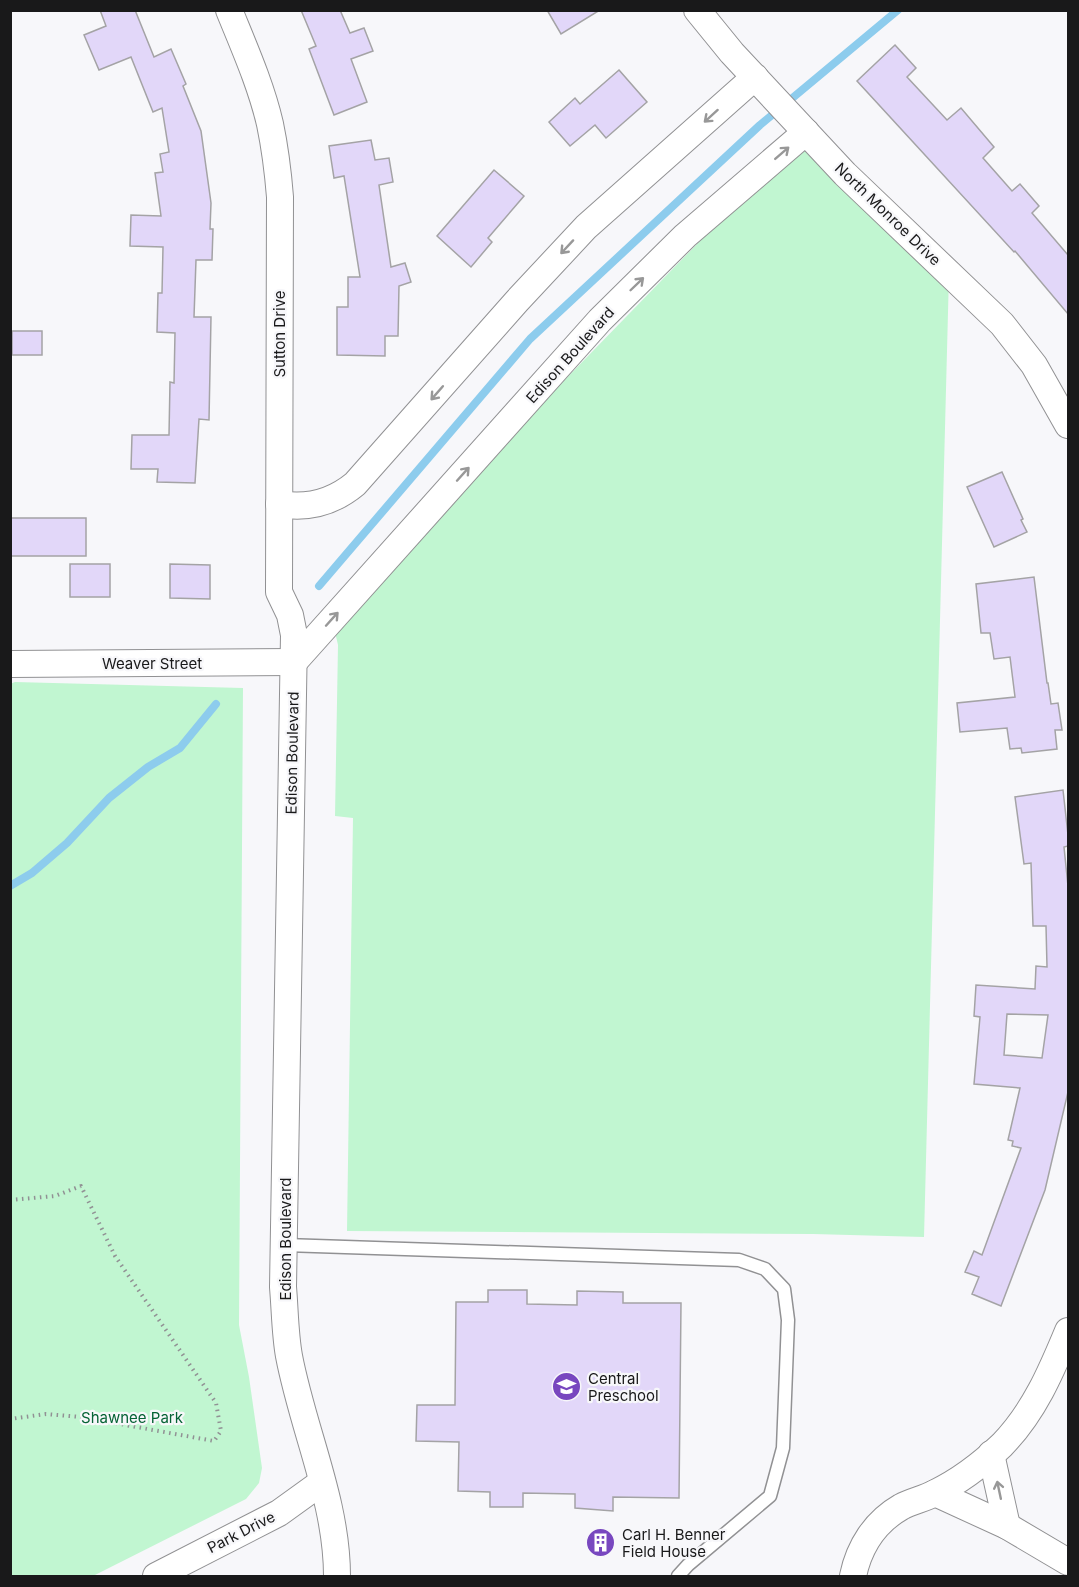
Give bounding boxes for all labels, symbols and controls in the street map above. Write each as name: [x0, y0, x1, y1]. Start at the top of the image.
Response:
one-way arrow: [704, 109, 719, 123]
one-way arrow: [774, 146, 789, 160]
street label: North Monroe Drive: [831, 158, 945, 270]
one-way arrow: [560, 240, 574, 255]
one-way arrow: [630, 276, 645, 291]
street label: Sutton Drive: [270, 290, 289, 378]
street label: Edison Boulevard: [522, 303, 618, 407]
one-way arrow: [430, 385, 444, 400]
one-way arrow: [456, 467, 470, 482]
one-way arrow: [325, 612, 339, 627]
street label: Weaver Street: [102, 654, 202, 673]
street label: Edison Boulevard: [281, 691, 303, 815]
street label: Edison Boulevard: [276, 1178, 295, 1300]
place label: Central Preschool: [588, 1369, 659, 1405]
school or university icon: Central Preschool: [551, 1371, 583, 1403]
park label: Shawnee Park: [81, 1408, 184, 1427]
one-way arrow: [993, 1481, 1004, 1501]
street label: Park Drive: [204, 1507, 278, 1557]
place label: Carl H. Benner Field House: [622, 1525, 726, 1561]
building icon: Carl H. Benner Field House: [585, 1527, 617, 1559]

